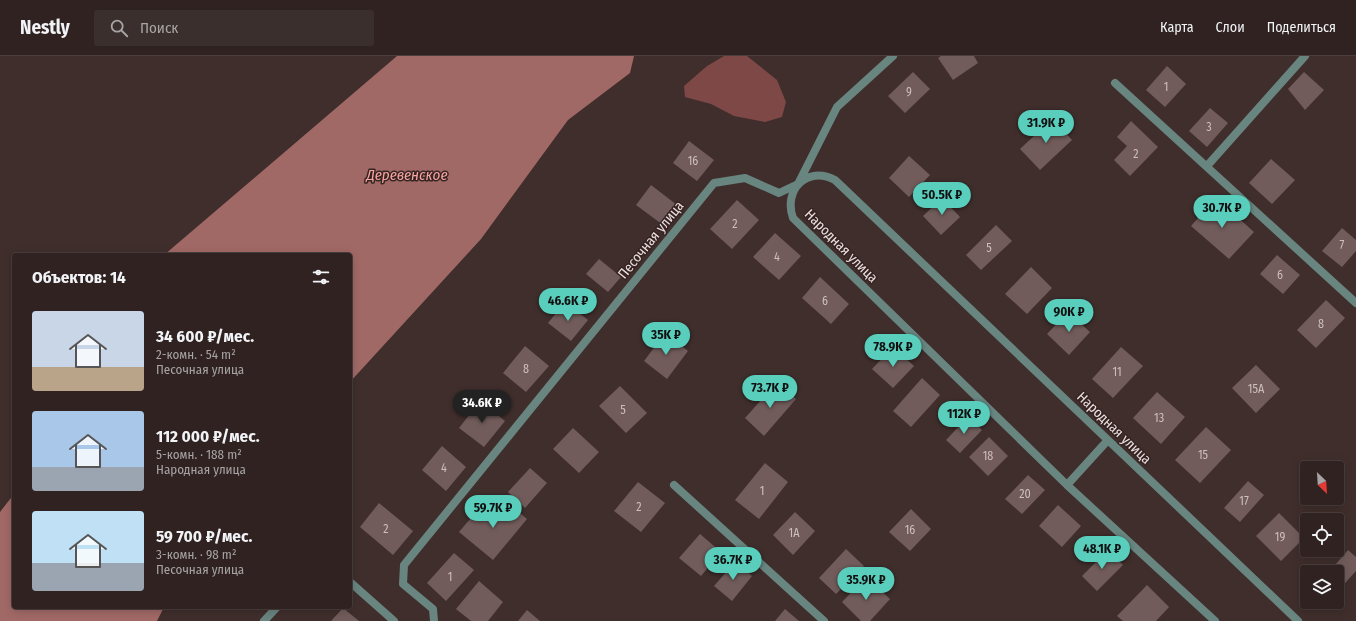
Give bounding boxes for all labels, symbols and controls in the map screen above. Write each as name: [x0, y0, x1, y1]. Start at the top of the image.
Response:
search box: [94, 10, 374, 46]
text: Nestly: [20, 16, 70, 39]
icon: search: [108, 17, 130, 39]
text: Поиск: [140, 19, 178, 37]
text: Карта: [1160, 19, 1194, 36]
text: Слои: [1216, 19, 1245, 36]
text: Поделиться: [1267, 19, 1336, 36]
house number: 1: [1164, 80, 1168, 94]
house number: 9: [906, 85, 912, 99]
pin: 31.9K ₽: [1009, 110, 1083, 144]
text: 31.9K ₽: [1027, 115, 1065, 130]
house number: 3: [1206, 120, 1212, 134]
house number: 2: [1133, 147, 1139, 161]
house number: 16: [688, 154, 698, 168]
water label: Деревенское: [364, 166, 448, 184]
pin: 50.5K ₽: [905, 182, 979, 216]
text: 50.5K ₽: [922, 187, 962, 202]
pin: 30.7K ₽: [1185, 195, 1259, 229]
street label: Песочная улица: [615, 198, 688, 282]
text: 30.7K ₽: [1202, 200, 1242, 215]
street label: Народная улица: [801, 206, 881, 286]
house number: 2: [732, 217, 738, 231]
house number: 7: [1340, 238, 1345, 252]
house number: 5: [986, 241, 992, 255]
house number: 4: [774, 250, 780, 264]
icon: filters: [310, 266, 332, 288]
text: Объектов: 14: [32, 267, 126, 288]
house number: 6: [1277, 268, 1283, 282]
pin: 46.6K ₽: [531, 288, 605, 322]
text: 46.6K ₽: [548, 293, 588, 308]
house number: 6: [822, 294, 828, 308]
pin: 90K ₽: [1041, 299, 1097, 333]
text: 90K ₽: [1053, 304, 1085, 319]
house number: 8: [1318, 317, 1324, 331]
pin: 35K ₽: [638, 322, 694, 356]
text: 34 600 ₽/мес.: [156, 326, 254, 347]
icon: home: [64, 327, 112, 375]
text: 35K ₽: [651, 327, 681, 342]
pin: 78.9K ₽: [856, 334, 930, 368]
text: 78.9K ₽: [874, 339, 912, 354]
text: 2-комн. · 54 m²: [156, 347, 236, 362]
text: Песочная улица: [156, 362, 244, 377]
house number: 8: [523, 362, 529, 376]
house number: 11: [1112, 365, 1122, 379]
pin: 73.7K ₽: [733, 375, 807, 409]
text: 73.7K ₽: [751, 380, 789, 395]
house number: 15А: [1248, 382, 1265, 396]
street label: Народная улица: [1073, 388, 1155, 468]
pin: 34.6K ₽: [445, 390, 519, 424]
text: 34.6K ₽: [462, 395, 502, 410]
pin: 112K ₽: [931, 401, 997, 435]
house number: 5: [620, 403, 626, 417]
text: 112K ₽: [947, 406, 981, 421]
house number: 13: [1154, 411, 1164, 425]
text: 112 000 ₽/мес.: [156, 426, 260, 447]
icon: home: [64, 427, 112, 475]
text: 5-комн. · 188 m²: [156, 447, 242, 462]
house number: 15: [1198, 448, 1209, 462]
house number: 18: [983, 449, 993, 463]
house number: 4: [441, 461, 447, 475]
north arrow: [1300, 461, 1344, 505]
map controls: [1300, 461, 1344, 609]
text: Народная улица: [156, 462, 246, 477]
house number: 1: [760, 484, 764, 498]
house number: 20: [1019, 487, 1031, 501]
house number: 17: [1239, 494, 1249, 508]
pin: 59.7K ₽: [456, 495, 530, 529]
text: 59.7K ₽: [474, 500, 512, 515]
house number: 2: [636, 500, 642, 514]
button: locate: [1300, 513, 1344, 557]
house number: 2: [383, 522, 389, 536]
house number: 16: [905, 523, 915, 537]
text: 59 700 ₽/мес.: [156, 526, 252, 547]
house number: 1А: [789, 526, 800, 540]
icon: home: [64, 527, 112, 575]
house number: 19: [1275, 530, 1285, 544]
pin: 48.1K ₽: [1065, 536, 1139, 570]
text: 48.1K ₽: [1083, 541, 1121, 556]
text: 3-комн. · 98 m²: [156, 547, 236, 562]
pin: 36.7K ₽: [696, 547, 770, 581]
text: 36.7K ₽: [714, 552, 752, 567]
text: Песочная улица: [156, 562, 244, 577]
button: layers: [1300, 565, 1344, 609]
pin: 35.9K ₽: [829, 567, 903, 601]
house number: 1: [448, 570, 452, 584]
text: 35.9K ₽: [846, 572, 886, 587]

